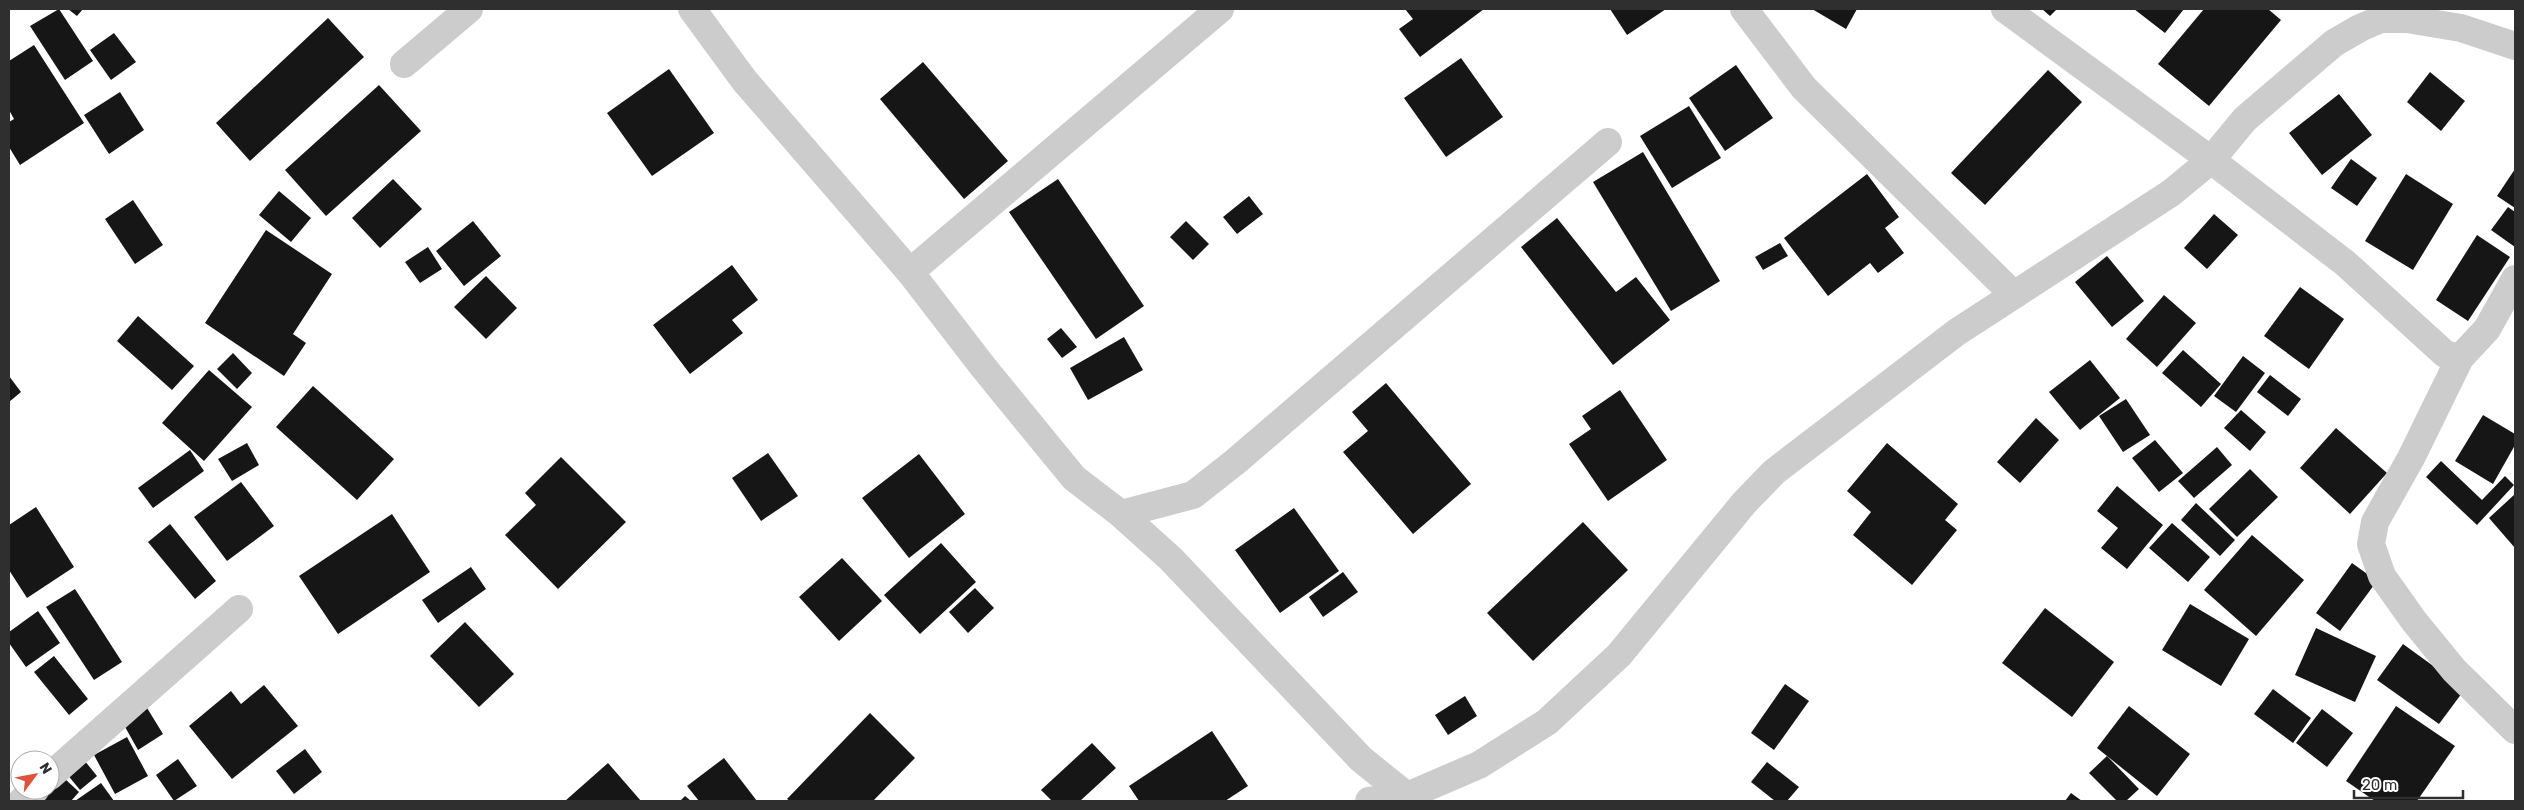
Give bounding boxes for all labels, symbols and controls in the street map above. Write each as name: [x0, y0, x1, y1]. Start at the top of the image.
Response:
north arrow: [10, 750, 60, 800]
text: N: [36, 760, 55, 777]
scale bar: [2354, 768, 2463, 800]
text: 20 m: [2362, 776, 2397, 794]

